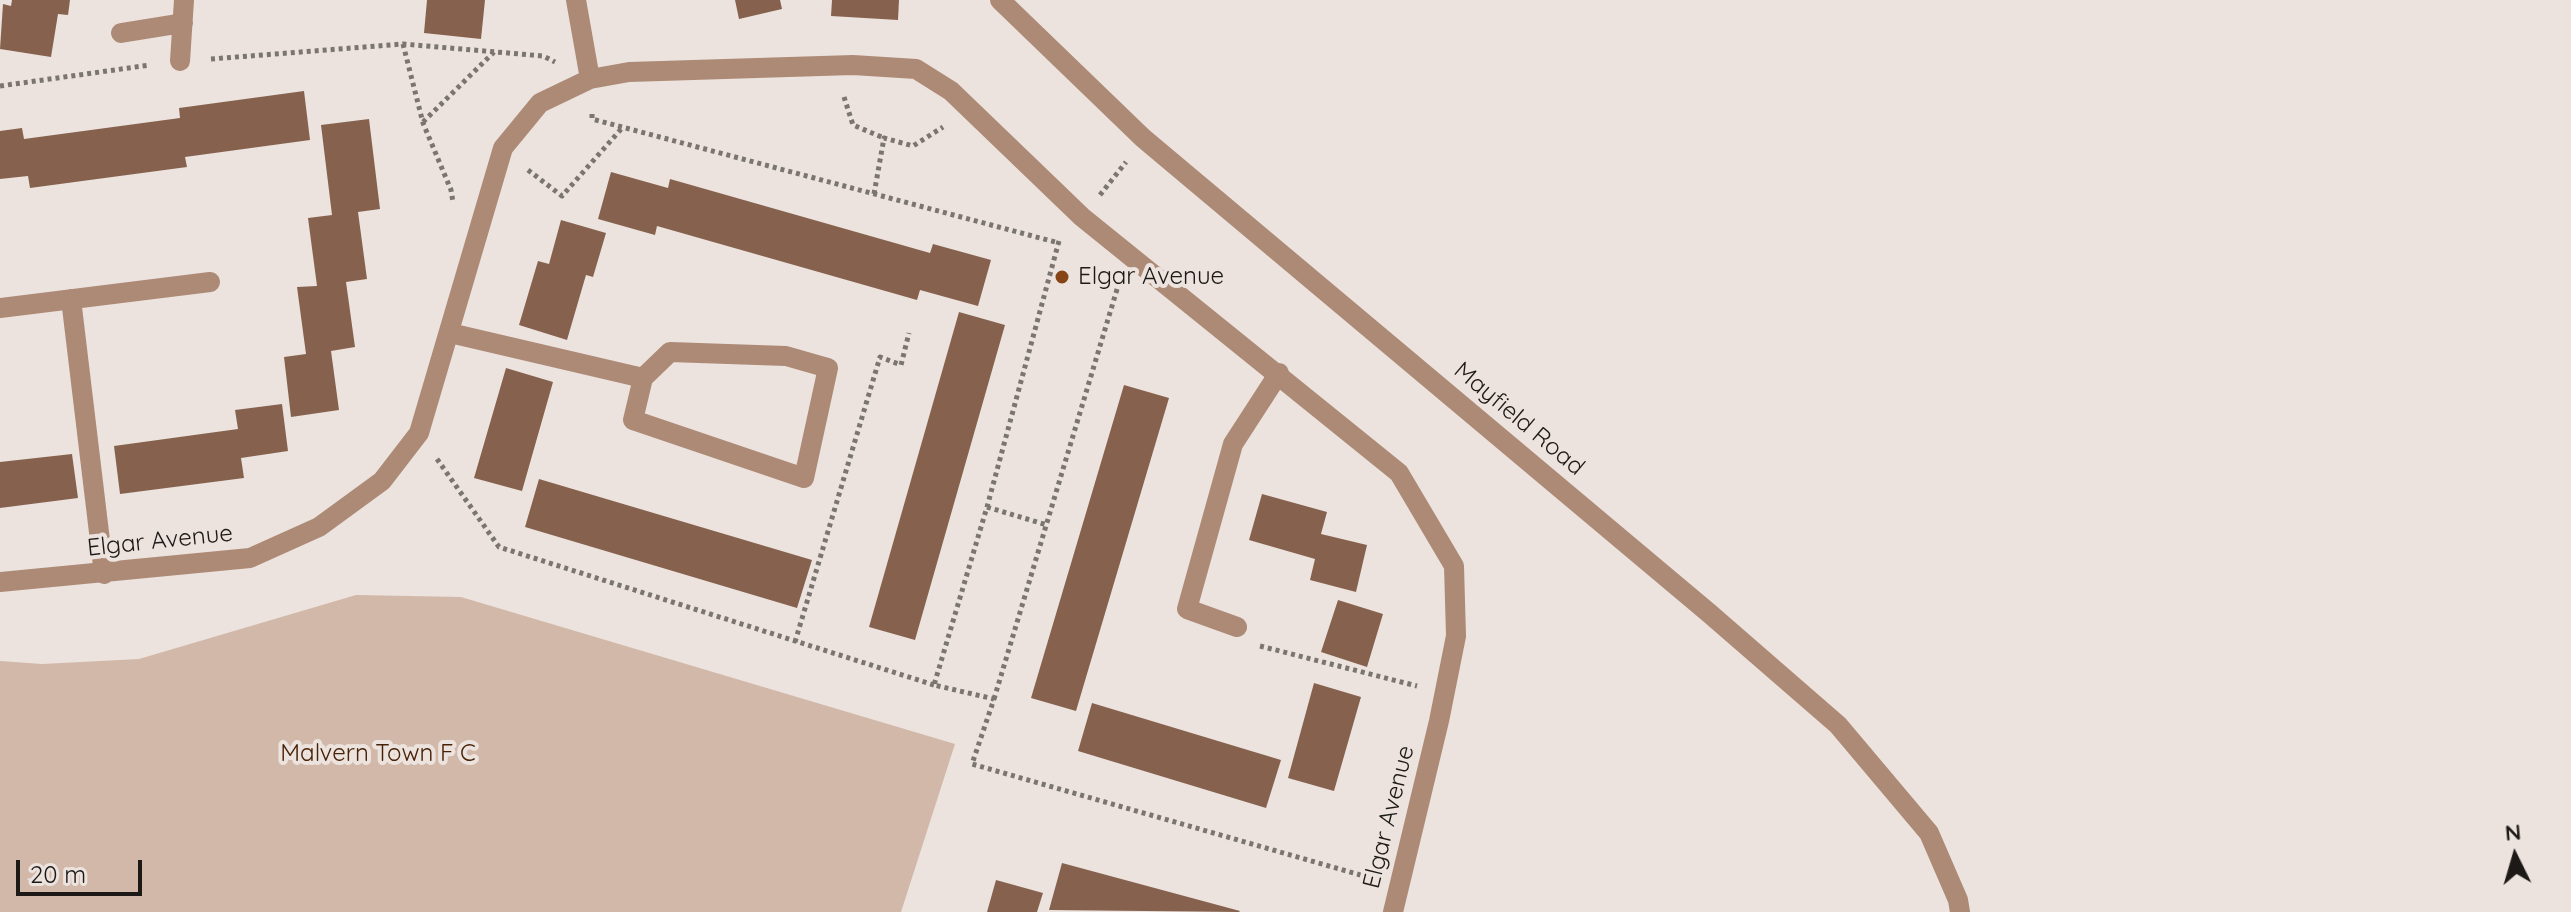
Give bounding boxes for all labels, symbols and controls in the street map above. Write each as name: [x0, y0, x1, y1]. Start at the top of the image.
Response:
place label: Elgar Avenue: [1078, 263, 1224, 291]
marker: Elgar Avenue: [1053, 268, 1071, 286]
street label: Mayfield Road: [1448, 356, 1590, 482]
street label: Elgar Avenue: [86, 519, 234, 563]
park label: Malvern Town F C: [280, 740, 476, 768]
street label: Elgar Avenue: [1357, 743, 1421, 891]
north arrow: [2475, 816, 2555, 896]
text: N: [2504, 817, 2522, 847]
scale bar: [20, 844, 146, 894]
text: 20 m: [30, 859, 86, 889]

